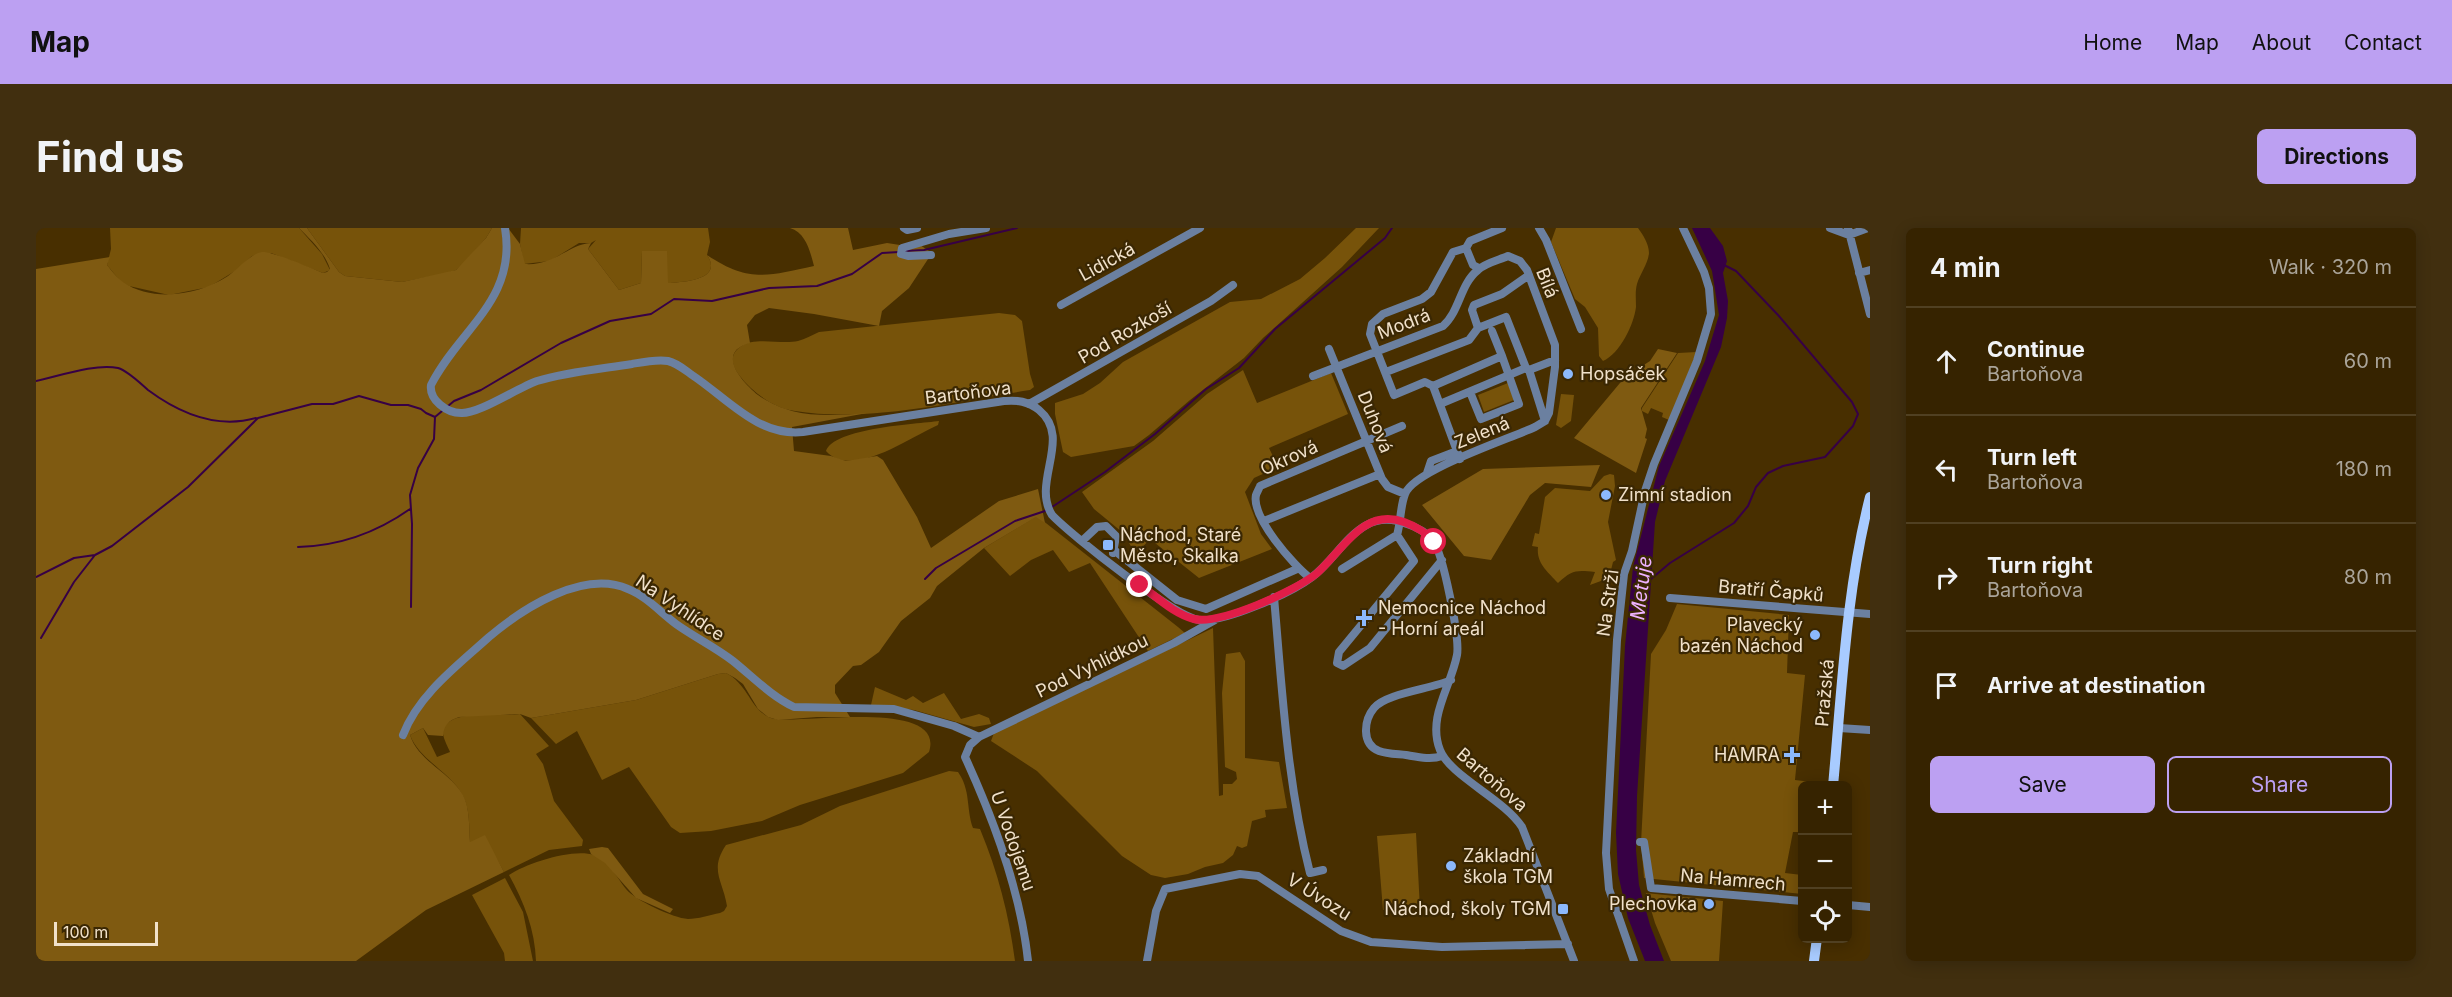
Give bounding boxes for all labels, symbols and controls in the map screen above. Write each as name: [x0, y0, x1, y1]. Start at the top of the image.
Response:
text: Map: [30, 25, 90, 59]
text: Home: [2083, 30, 2142, 55]
text: Map: [2175, 30, 2219, 55]
text: About: [2252, 30, 2311, 55]
text: Contact: [2344, 30, 2422, 55]
button: Directions: [2257, 129, 2416, 184]
text: Find us: [36, 131, 184, 182]
street label: Lidická: [1075, 238, 1138, 285]
text: 4 min: [1930, 252, 2001, 283]
text: Walk · 320 m: [2269, 255, 2392, 279]
street label: Bílá: [1532, 265, 1563, 301]
street label: Pod Rozkoší: [1074, 297, 1176, 368]
street label: Modrá: [1374, 304, 1433, 343]
text: Continue: [1987, 336, 2085, 362]
icon: ahead: [1930, 345, 1963, 378]
text: 60 m: [2344, 349, 2392, 373]
text: Bartoňova: [1987, 362, 2083, 386]
place label: Hopsáček: [1580, 363, 1666, 384]
marker: Hopsáček: [1561, 367, 1575, 381]
street label: Bartoňova: [924, 377, 1012, 408]
street label: Duhová: [1354, 388, 1397, 456]
street label: Zelená: [1451, 412, 1512, 453]
street label: Okrová: [1257, 436, 1321, 479]
text: Turn left: [1987, 444, 2077, 470]
icon: left: [1930, 453, 1963, 486]
text: 180 m: [2336, 457, 2392, 481]
text: Bartoňova: [1987, 470, 2083, 494]
place label: Zimní stadion: [1618, 484, 1732, 505]
marker: Zimní stadion: [1599, 488, 1613, 502]
place label: Náchod, Staré Město, Skalka: [1120, 524, 1241, 566]
route start: [1420, 528, 1446, 554]
marker: Náchod, Staré Město, Skalka: [1101, 538, 1115, 552]
text: Turn right: [1987, 552, 2093, 578]
water label: Metuje: [1625, 555, 1657, 621]
icon: right: [1930, 561, 1963, 594]
text: 80 m: [2344, 565, 2392, 589]
street label: Na Strži: [1592, 568, 1623, 638]
street label: Na Vyhlídce: [632, 570, 729, 645]
route end: [1126, 571, 1152, 597]
street label: Bratří Čapků: [1717, 574, 1825, 606]
text: Bartoňova: [1987, 578, 2083, 602]
place label: Nemocnice Náchod - Horní areál: [1378, 597, 1546, 639]
marker: Nemocnice Náchod - Horní areál: [1355, 609, 1373, 627]
place label: Plavecký bazén Náchod: [1679, 614, 1803, 656]
marker: Plavecký bazén Náchod: [1808, 628, 1822, 642]
street label: Pod Vyhlídkou: [1032, 629, 1151, 702]
street label: Pražská: [1811, 658, 1838, 728]
icon: arrive: [1930, 669, 1963, 702]
text: Arrive at destination: [1987, 672, 2206, 698]
street label: Bartoňova: [1453, 743, 1532, 816]
place label: HAMRA: [1714, 744, 1780, 765]
marker: HAMRA: [1785, 748, 1799, 762]
button: Save: [1930, 756, 2155, 813]
button: Share: [2167, 756, 2392, 813]
map controls: [1798, 781, 1852, 943]
button: +: [1798, 781, 1852, 835]
street label: U Vodojemu: [987, 788, 1040, 893]
button: −: [1798, 835, 1852, 889]
place label: Základní škola TGM: [1463, 845, 1553, 887]
marker: Základní škola TGM: [1444, 859, 1458, 873]
street label: Na Hamrech: [1679, 864, 1787, 895]
street label: V Úvozu: [1283, 868, 1356, 924]
button: locate: [1798, 889, 1852, 943]
place label: Plechovka: [1609, 893, 1697, 914]
marker: Plechovka: [1702, 897, 1716, 911]
place label: Náchod, školy TGM: [1384, 898, 1551, 919]
marker: Náchod, školy TGM: [1556, 902, 1570, 916]
scale bar: [54, 919, 158, 946]
text: 100 m: [63, 922, 108, 942]

